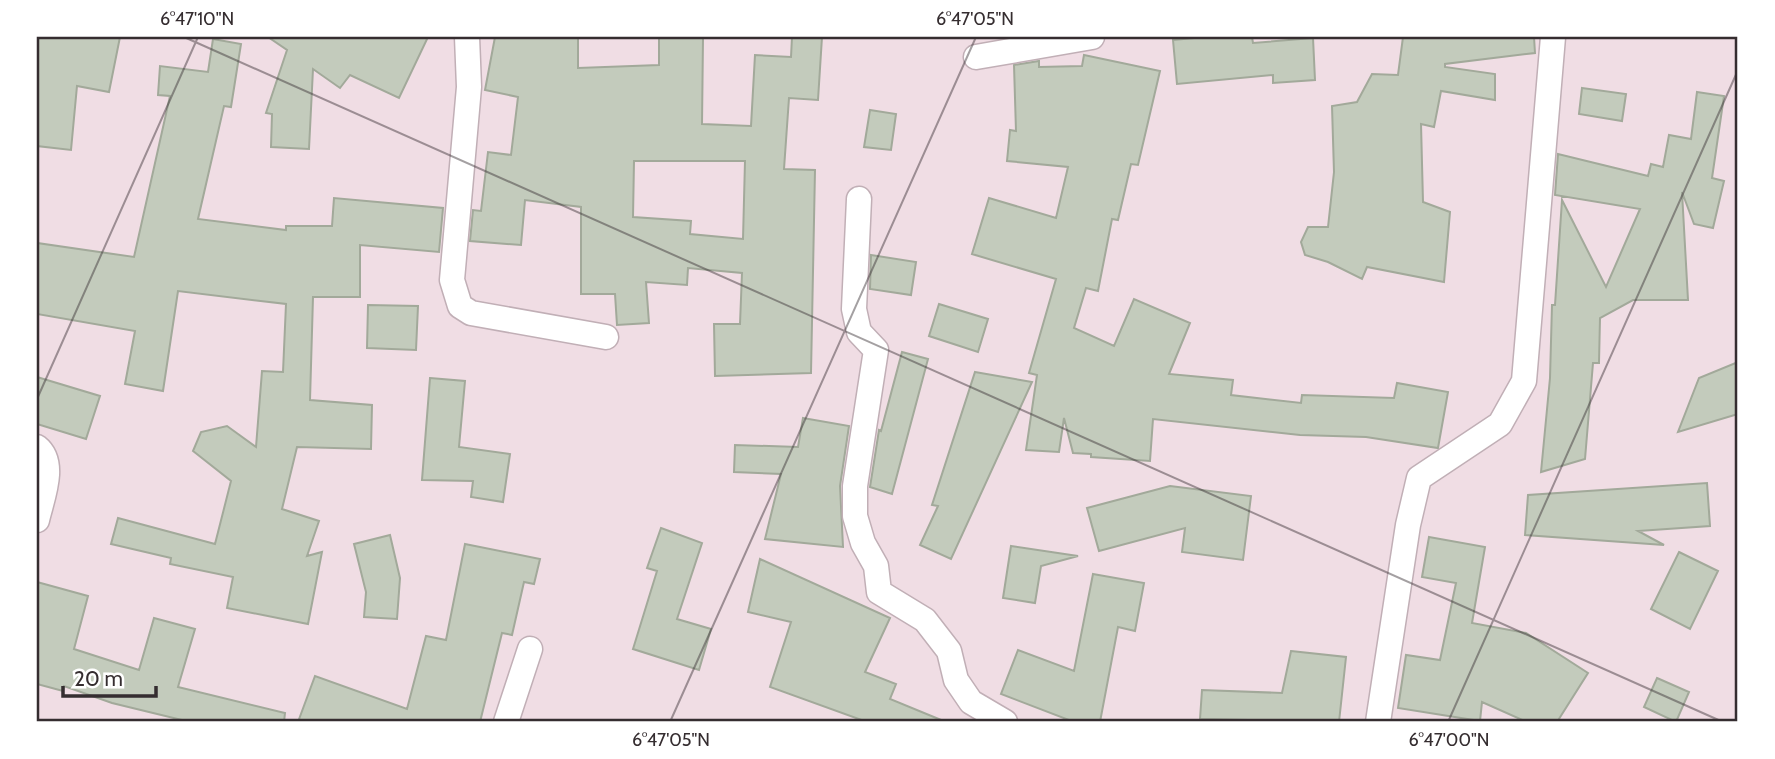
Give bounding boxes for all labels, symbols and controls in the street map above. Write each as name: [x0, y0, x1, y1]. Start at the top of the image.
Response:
text: 6°47'10"N: [160, 8, 234, 30]
text: 6°47'05"N: [936, 8, 1014, 30]
scale bar: [63, 654, 156, 698]
text: 20 m: [74, 666, 123, 691]
text: 6°47'05"N: [632, 729, 710, 751]
text: 6°47'00"N: [1409, 729, 1489, 751]

